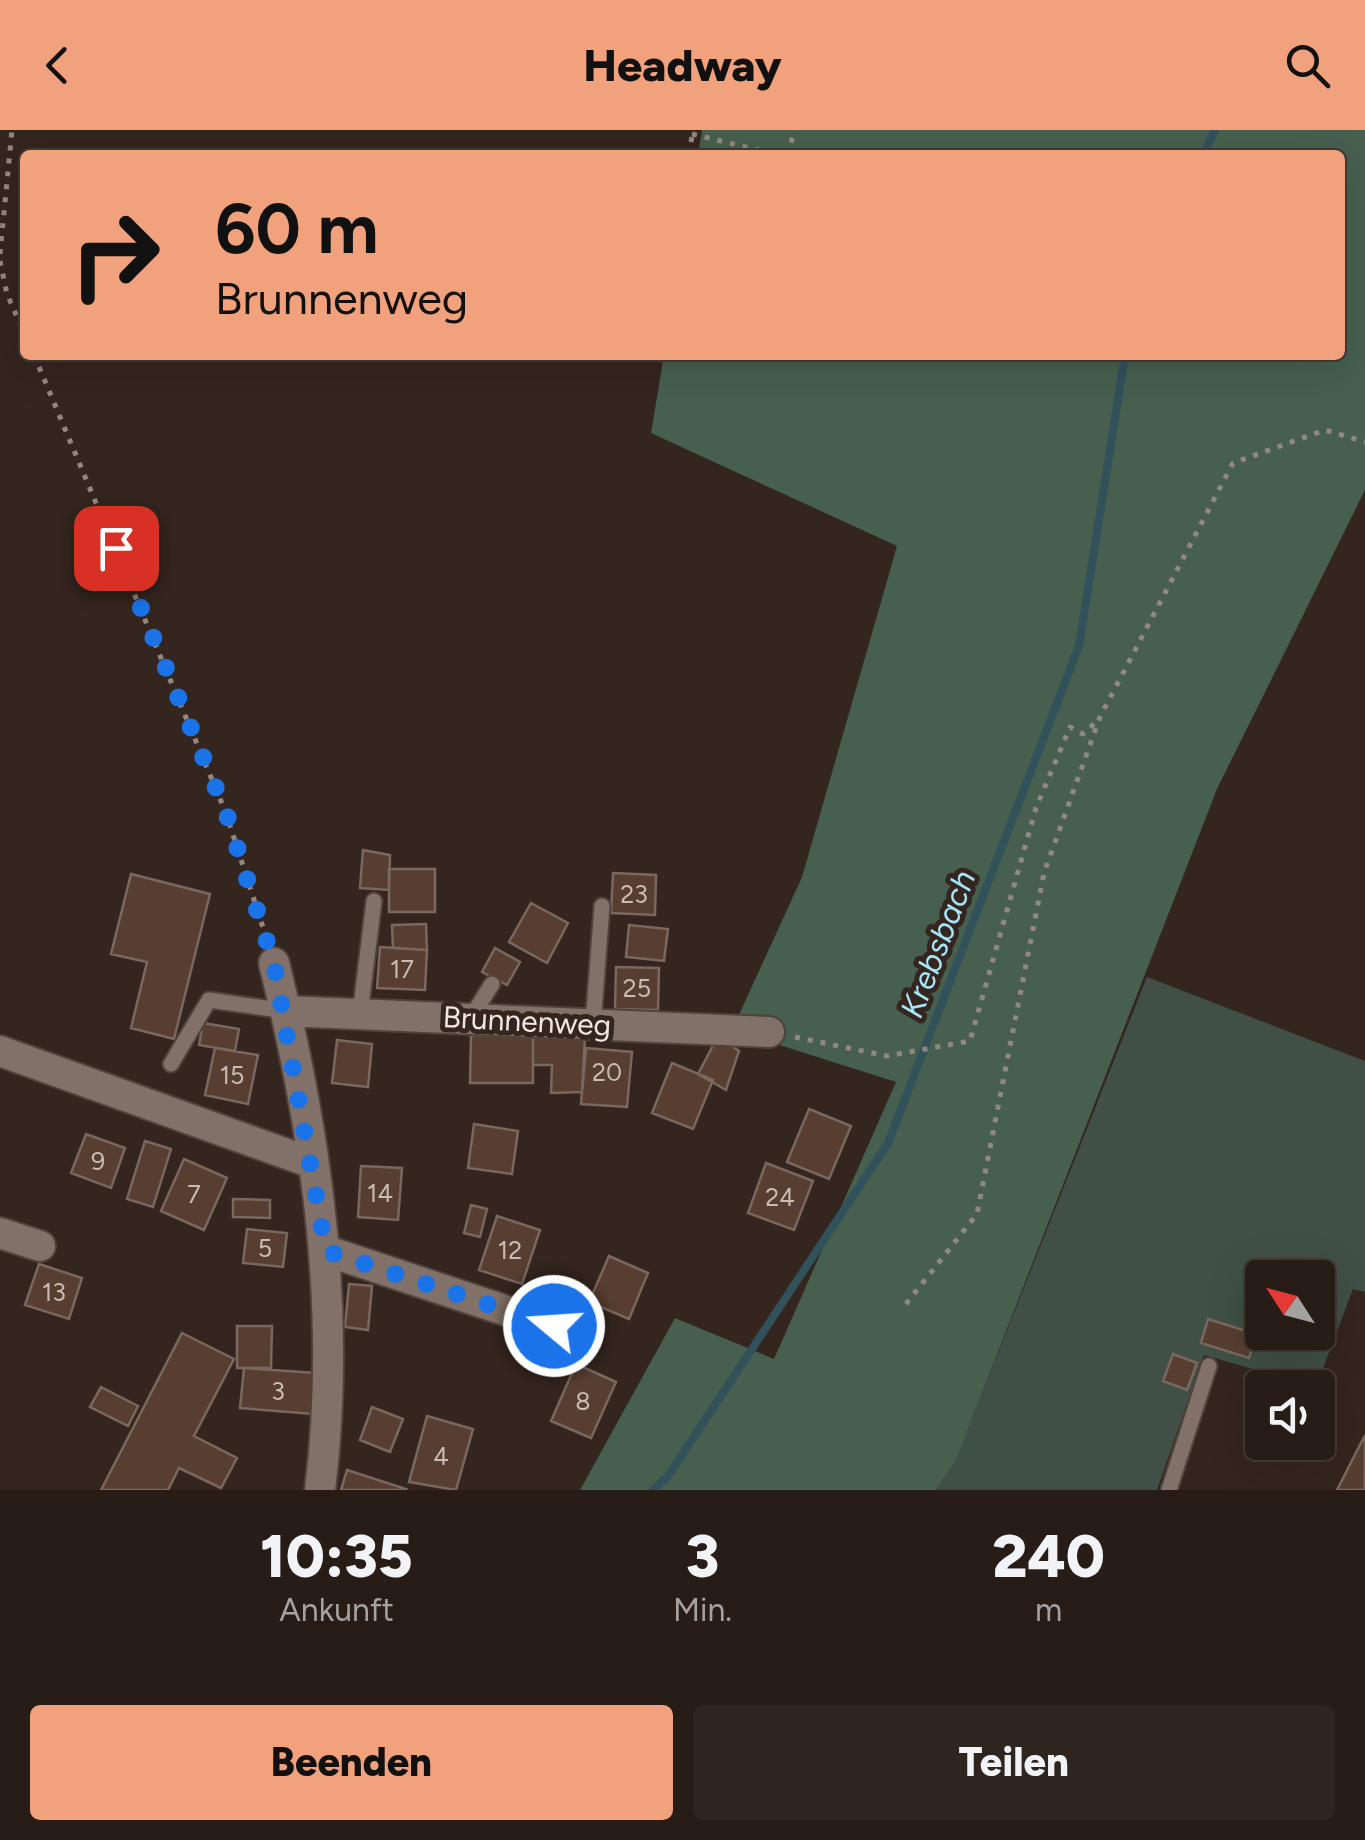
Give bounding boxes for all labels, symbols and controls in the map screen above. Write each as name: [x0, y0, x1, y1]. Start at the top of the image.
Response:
icon: back: [30, 38, 85, 93]
text: Headway: [583, 38, 782, 92]
icon: search: [1280, 38, 1335, 93]
text: 60 m: [215, 186, 379, 271]
icon: right: [50, 190, 180, 320]
text: Brunnenweg: [215, 271, 468, 325]
pin: [74, 506, 159, 591]
icon: arrive: [89, 521, 144, 576]
water label: Krebsbach: [893, 865, 983, 1023]
house number: 23: [620, 879, 648, 909]
house number: 17: [390, 954, 414, 984]
house number: 25: [623, 973, 651, 1003]
street label: Brunnenweg: [442, 998, 612, 1044]
house number: 20: [592, 1057, 622, 1087]
house number: 15: [220, 1060, 244, 1090]
house number: 9: [91, 1146, 105, 1176]
house number: 14: [367, 1178, 393, 1208]
house number: 7: [187, 1179, 201, 1209]
house number: 24: [765, 1182, 795, 1212]
house number: 5: [258, 1233, 272, 1263]
house number: 12: [498, 1235, 522, 1265]
north arrow: [1245, 1260, 1335, 1350]
map controls: [1245, 1260, 1335, 1460]
position arrow: [502, 1274, 606, 1378]
house number: 13: [42, 1277, 66, 1307]
button: sound: [1245, 1370, 1335, 1460]
house number: 3: [271, 1376, 285, 1406]
house number: 8: [575, 1386, 591, 1416]
house number: 4: [433, 1441, 449, 1471]
text: 10:35: [260, 1520, 413, 1592]
text: 3: [686, 1520, 719, 1592]
text: 240: [992, 1520, 1105, 1592]
text: Ankunft: [279, 1591, 394, 1629]
text: Min.: [673, 1591, 732, 1629]
text: m: [1035, 1591, 1062, 1629]
button: Beenden: [30, 1705, 673, 1820]
button: Teilen: [693, 1705, 1335, 1820]

